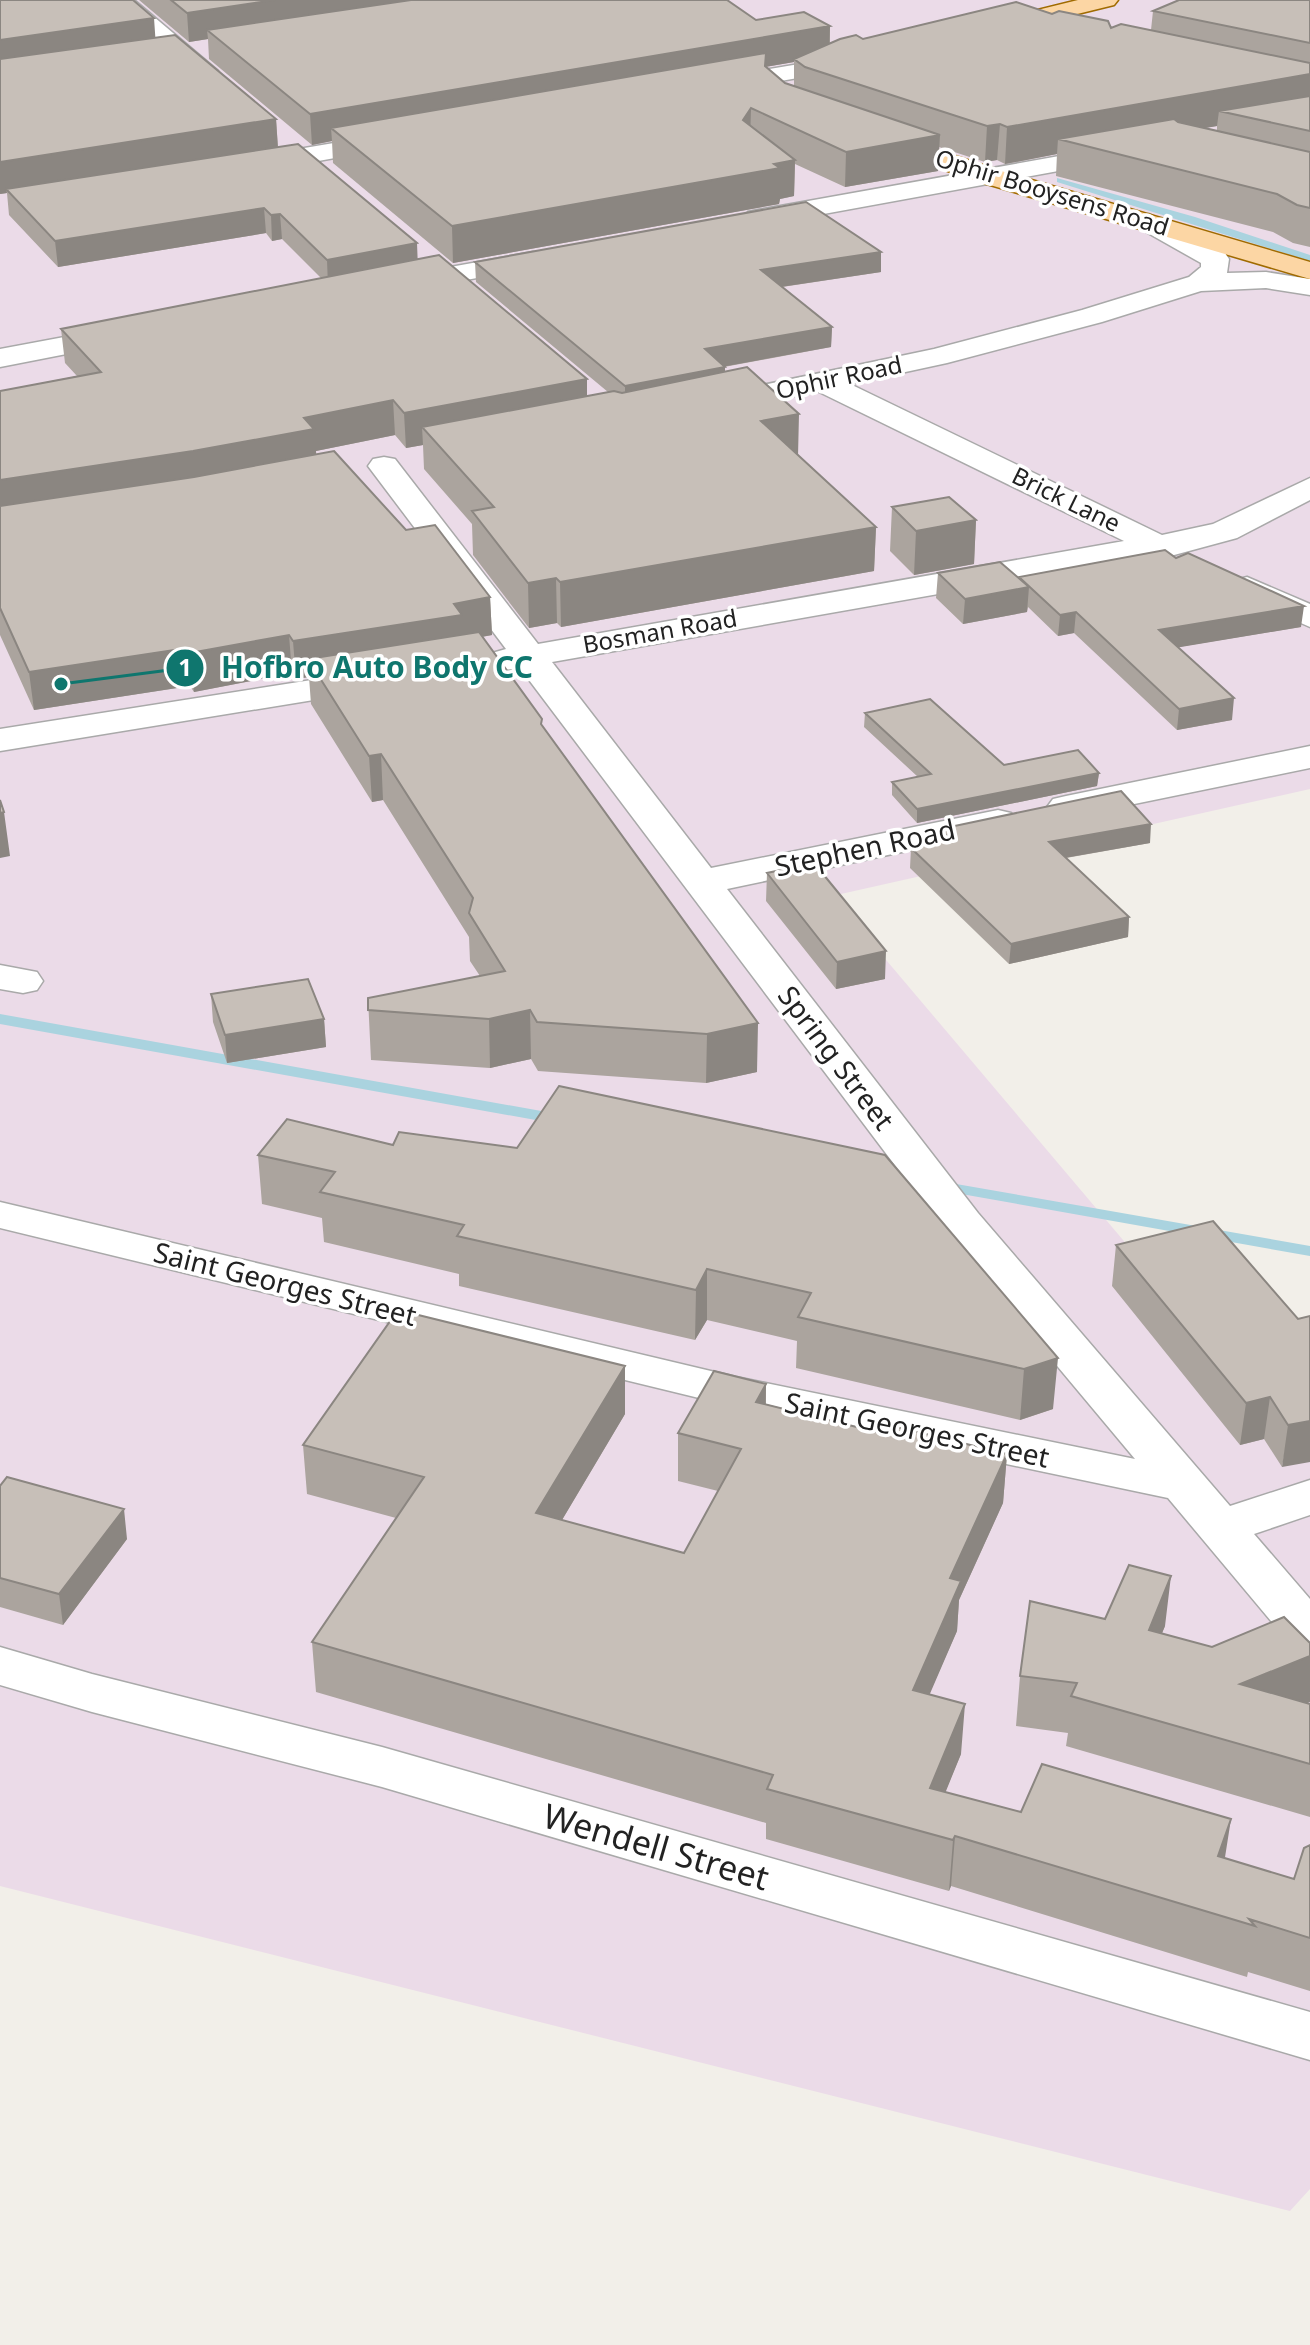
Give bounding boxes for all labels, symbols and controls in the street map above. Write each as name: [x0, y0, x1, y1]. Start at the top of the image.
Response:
street label: Ophir Booysens Road: [932, 140, 1173, 243]
street label: Ophir Road: [772, 347, 905, 406]
street label: Brick Lane: [1007, 458, 1126, 539]
street label: Bosman Road: [580, 601, 740, 660]
callout: Hofbro Auto Body CC: [165, 641, 549, 695]
text: Hofbro Auto Body CC: [221, 646, 533, 687]
text: 1: [178, 650, 192, 683]
street label: Stephen Road: [771, 809, 958, 885]
street label: Spring Street: [770, 978, 904, 1137]
street label: Saint Georges Street: [150, 1232, 420, 1334]
street label: Saint Georges Street: [782, 1382, 1053, 1476]
street label: Wendell Street: [538, 1792, 774, 1900]

